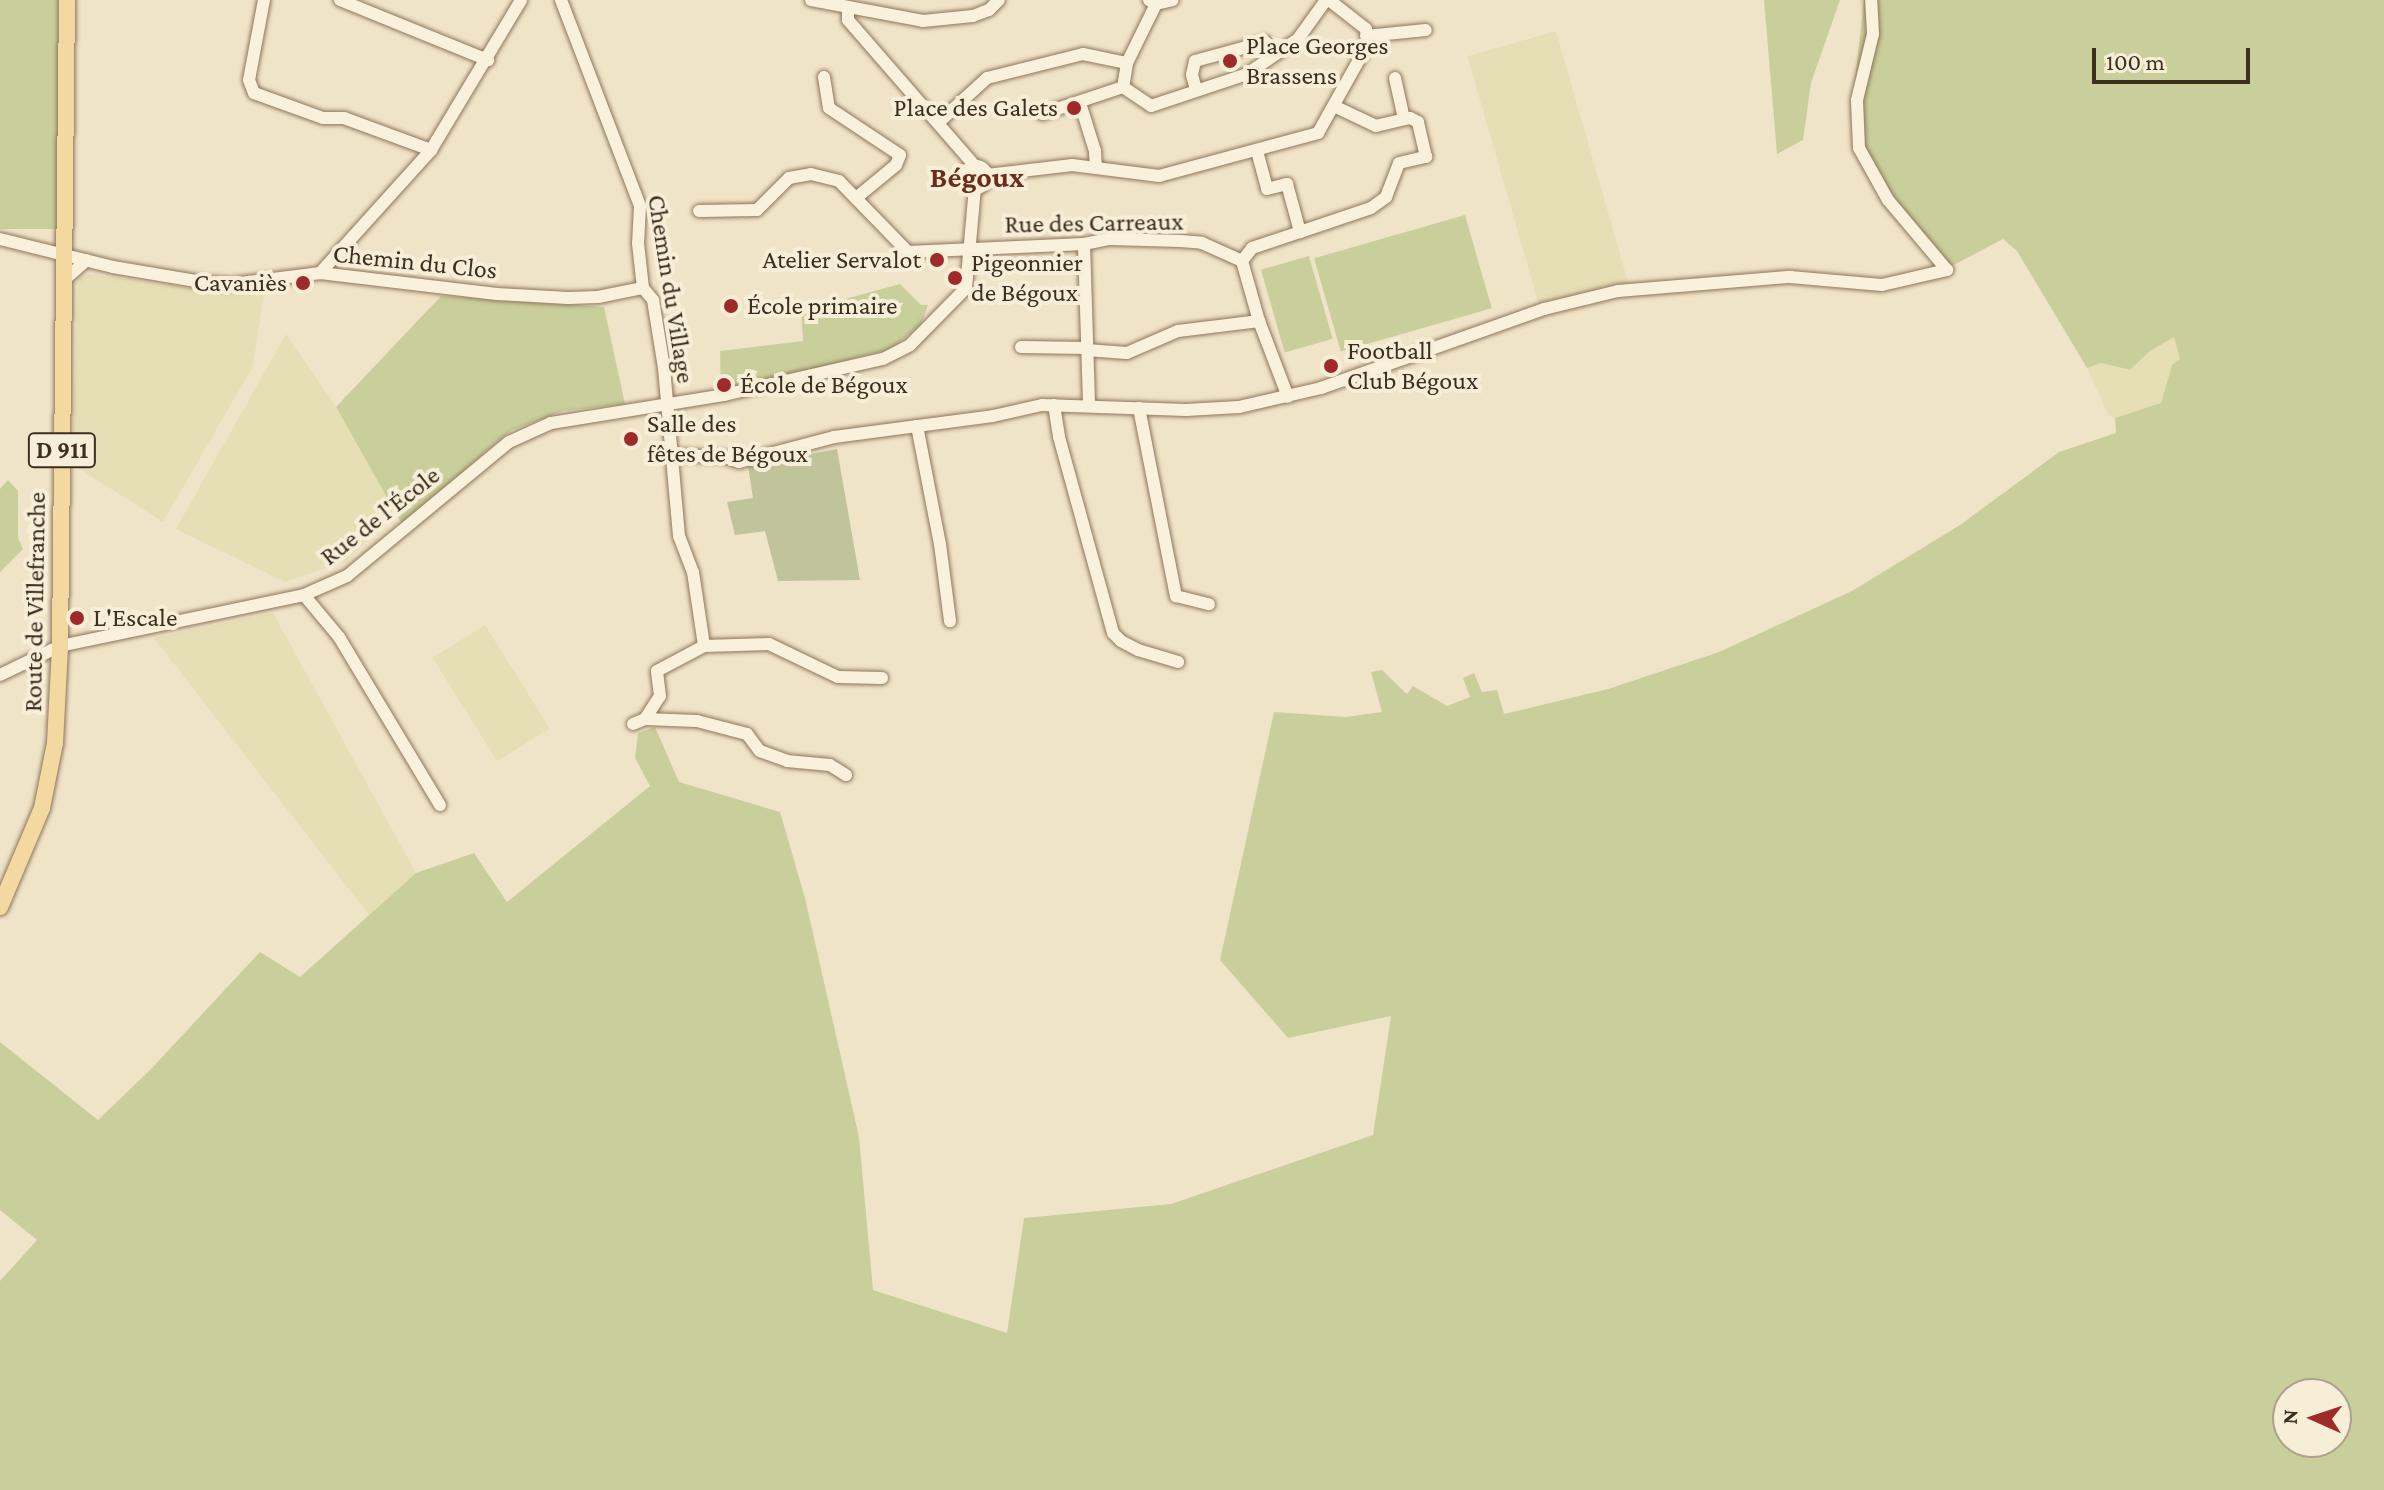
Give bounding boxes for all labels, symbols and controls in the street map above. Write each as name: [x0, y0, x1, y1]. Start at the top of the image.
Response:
place label: Place Georges Brassens: [1246, 30, 1389, 92]
scale bar: [2096, 32, 2254, 82]
text: 100 m: [2106, 48, 2165, 75]
marker: Place Georges Brassens: [1221, 52, 1239, 70]
place label: Place des Galets: [894, 92, 1058, 124]
marker: Place des Galets: [1065, 99, 1083, 117]
district label: Bégoux: [930, 159, 1024, 195]
street label: Chemin du Village: [641, 193, 701, 385]
street label: Rue des Carreaux: [1004, 206, 1184, 240]
street label: Chemin du Clos: [331, 238, 499, 286]
place label: Atelier Servalot: [762, 244, 921, 276]
place label: Pigeonnier de Bégoux: [971, 247, 1083, 308]
marker: Atelier Servalot: [928, 251, 946, 269]
place label: Cavaniès: [194, 267, 287, 299]
marker: Pigeonnier de Bégoux: [946, 269, 964, 287]
marker: Cavaniès: [294, 274, 312, 292]
place label: École primaire: [747, 290, 897, 322]
marker: École primaire: [722, 297, 740, 315]
place label: Football Club Bégoux: [1347, 335, 1478, 396]
marker: Football Club Bégoux: [1322, 357, 1340, 375]
place label: École de Bégoux: [740, 369, 908, 401]
marker: École de Bégoux: [715, 376, 733, 394]
place label: Salle des fêtes de Bégoux: [647, 408, 808, 470]
road number: D 911: [26, 430, 98, 470]
marker: Salle des fêtes de Bégoux: [622, 430, 640, 448]
street label: Rue de l'École: [314, 460, 446, 572]
street label: Route de Villefranche: [17, 492, 53, 712]
place label: L'Escale: [93, 602, 177, 634]
marker: L'Escale: [68, 609, 86, 627]
north arrow: [2272, 1378, 2352, 1458]
text: N: [2277, 1409, 2302, 1425]

